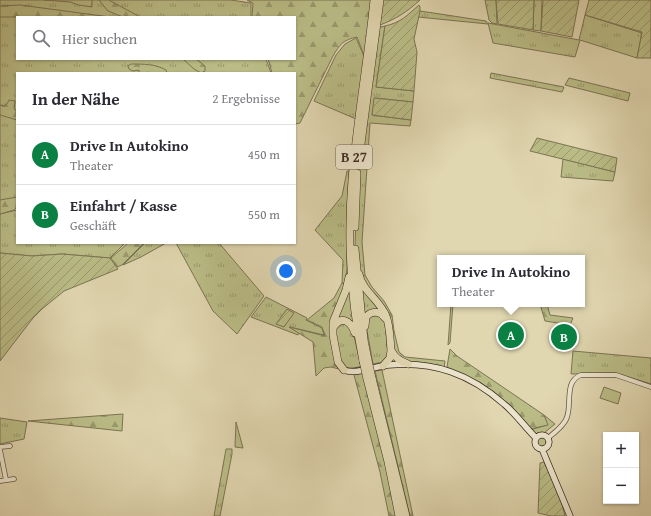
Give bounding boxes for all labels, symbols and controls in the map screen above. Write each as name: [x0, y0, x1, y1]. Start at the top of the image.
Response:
search box: [16, 16, 296, 60]
icon: search: [30, 27, 52, 49]
text: Hier suchen: [62, 28, 137, 49]
text: In der Nähe: [32, 86, 120, 111]
text: 2 Ergebnisse: [212, 89, 280, 108]
text: Drive In Autokino: [70, 135, 188, 156]
text: A: [41, 145, 49, 164]
text: 450 m: [248, 145, 280, 164]
road number: B 27: [336, 145, 372, 169]
text: Theater: [70, 156, 113, 175]
text: Einfahrt / Kasse: [70, 195, 177, 216]
text: B: [41, 205, 49, 224]
text: 550 m: [248, 205, 280, 224]
text: Geschäft: [70, 216, 117, 235]
popup: [437, 255, 585, 307]
your location: [276, 261, 296, 281]
text: Drive In Autokino: [452, 261, 570, 282]
text: Theater: [452, 282, 495, 301]
pin: A: [498, 320, 524, 350]
pin: B: [551, 322, 577, 352]
map controls: [603, 432, 639, 504]
button: +: [603, 432, 639, 468]
button: −: [603, 468, 639, 504]

